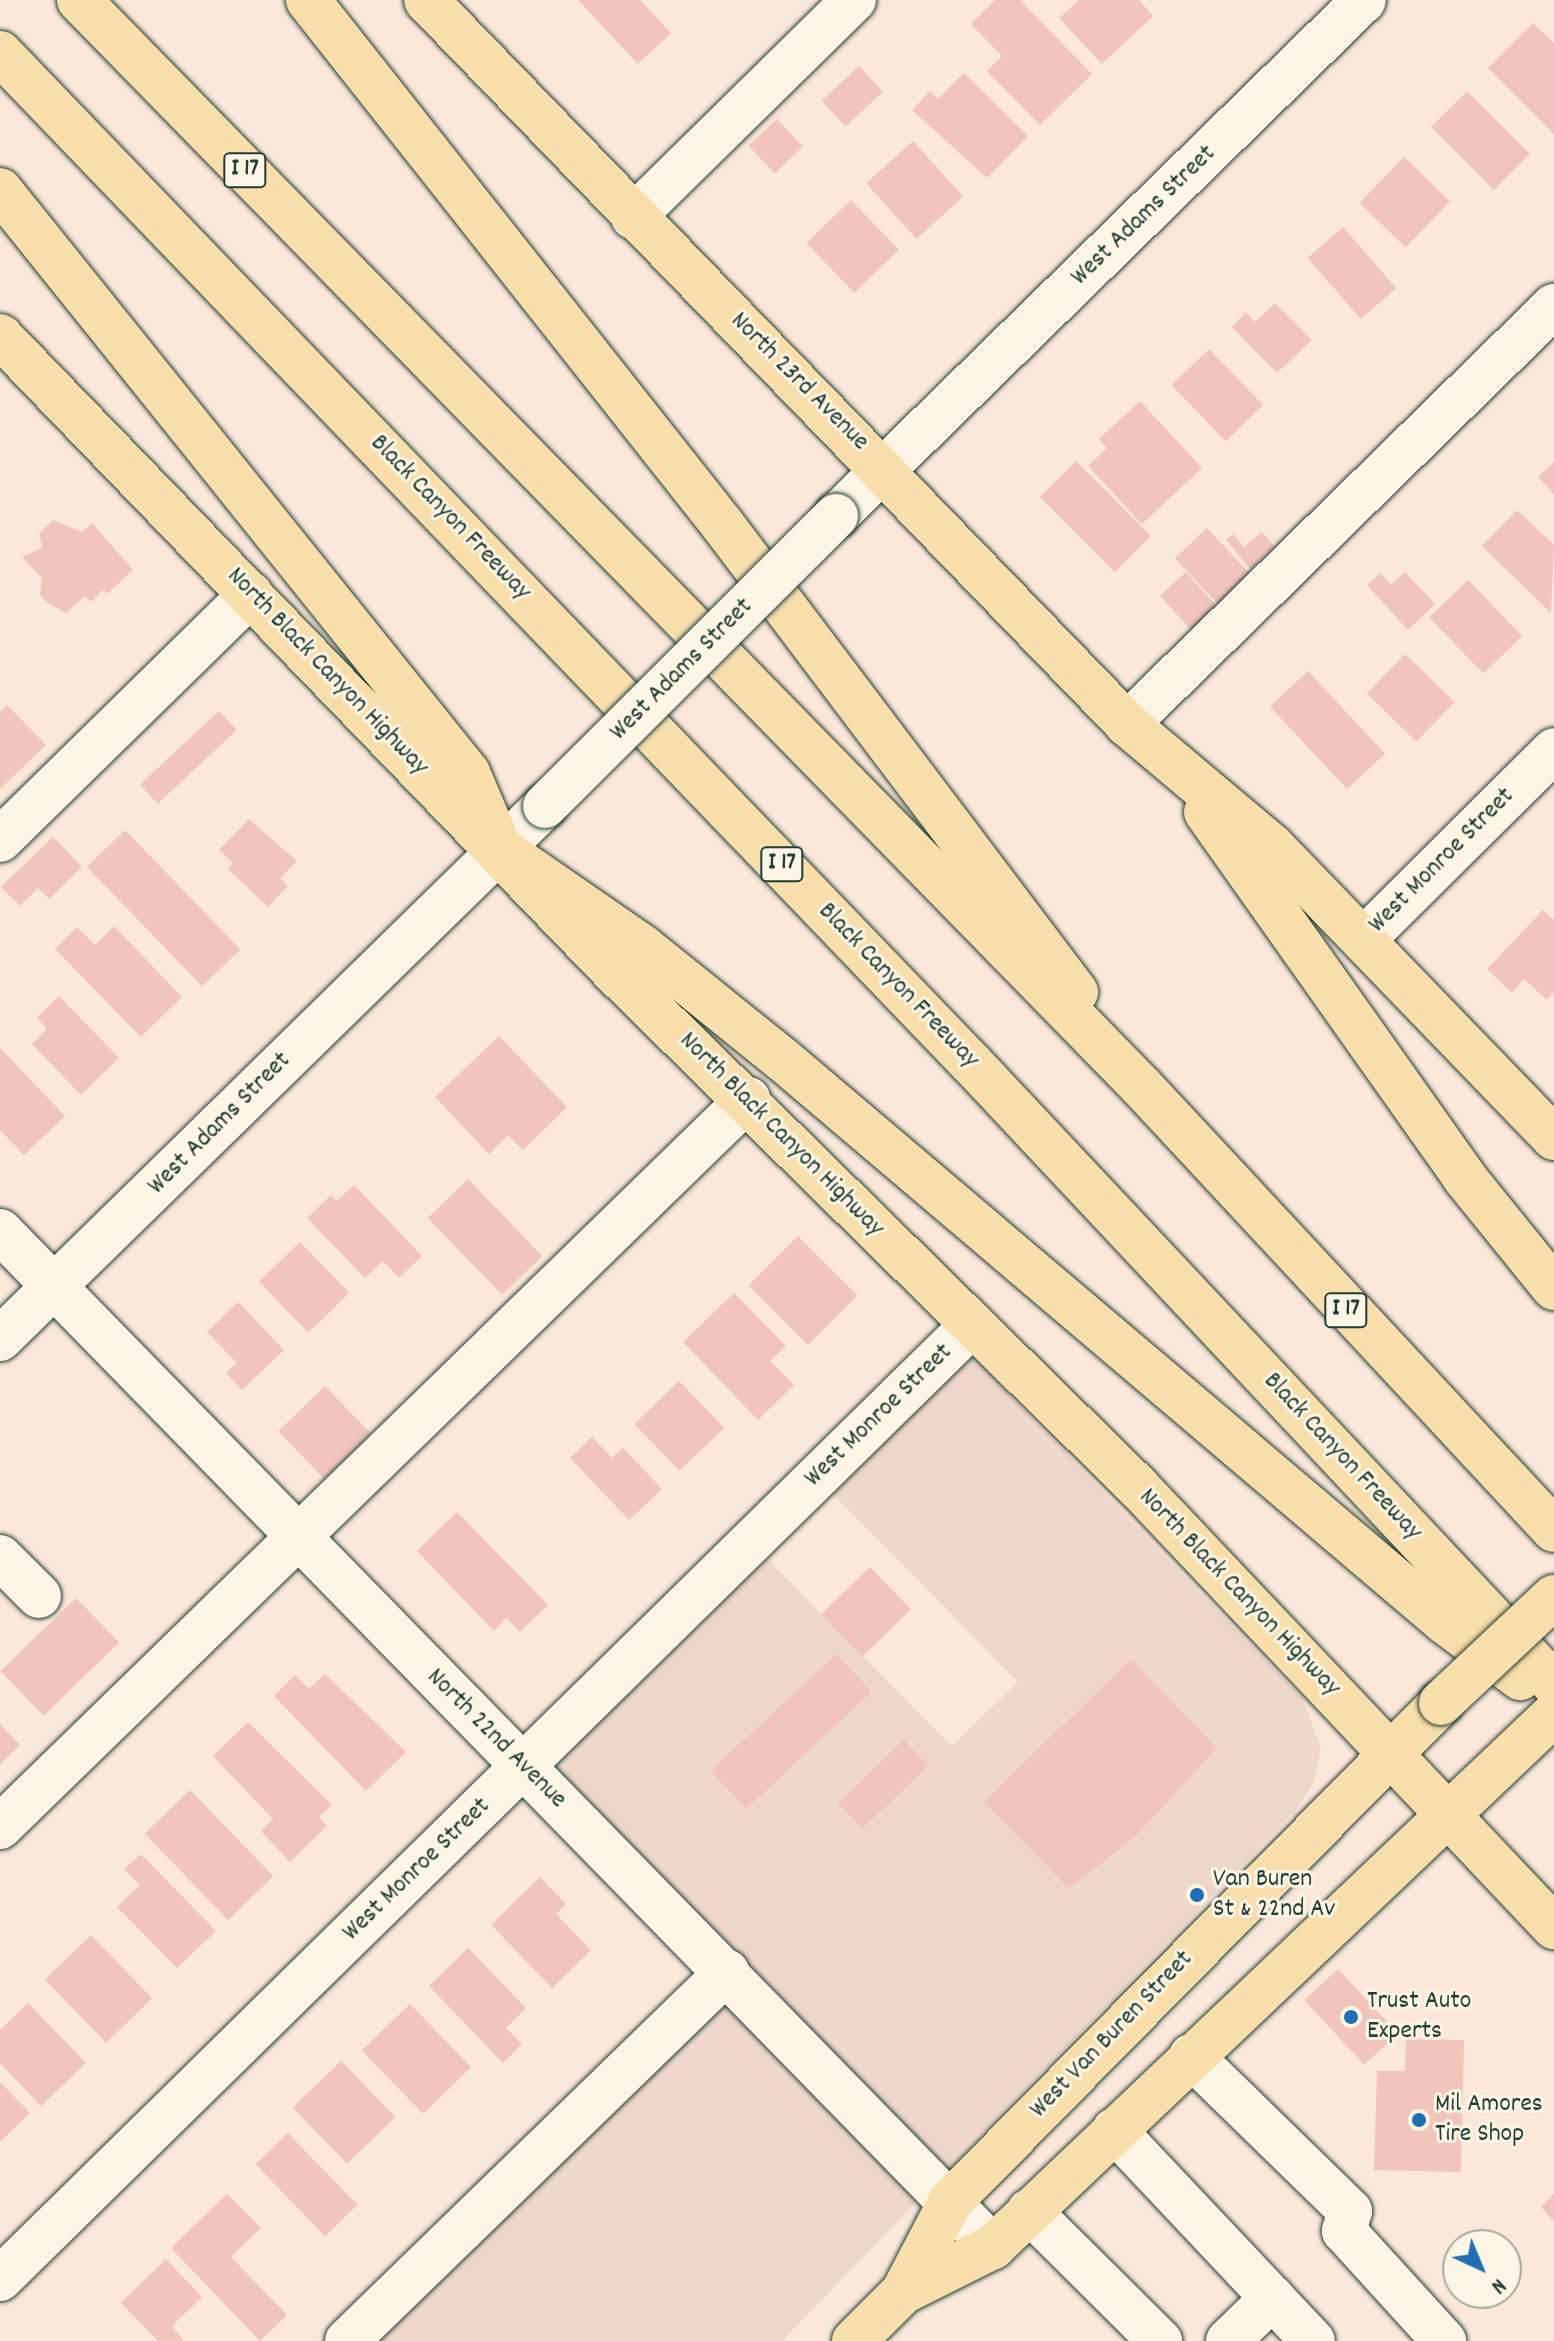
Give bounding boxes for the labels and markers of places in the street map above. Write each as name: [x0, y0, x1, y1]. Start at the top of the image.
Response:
place label: Van Buren St & 22nd Av: [1213, 1864, 1335, 1926]
marker: Van Buren St & 22nd Av: [1188, 1886, 1206, 1904]
place label: Trust Auto Experts: [1367, 1986, 1471, 2048]
marker: Trust Auto Experts: [1342, 2008, 1360, 2026]
place label: Mil Amores Tire Shop: [1435, 2089, 1543, 2150]
marker: Mil Amores Tire Shop: [1410, 2111, 1428, 2129]

